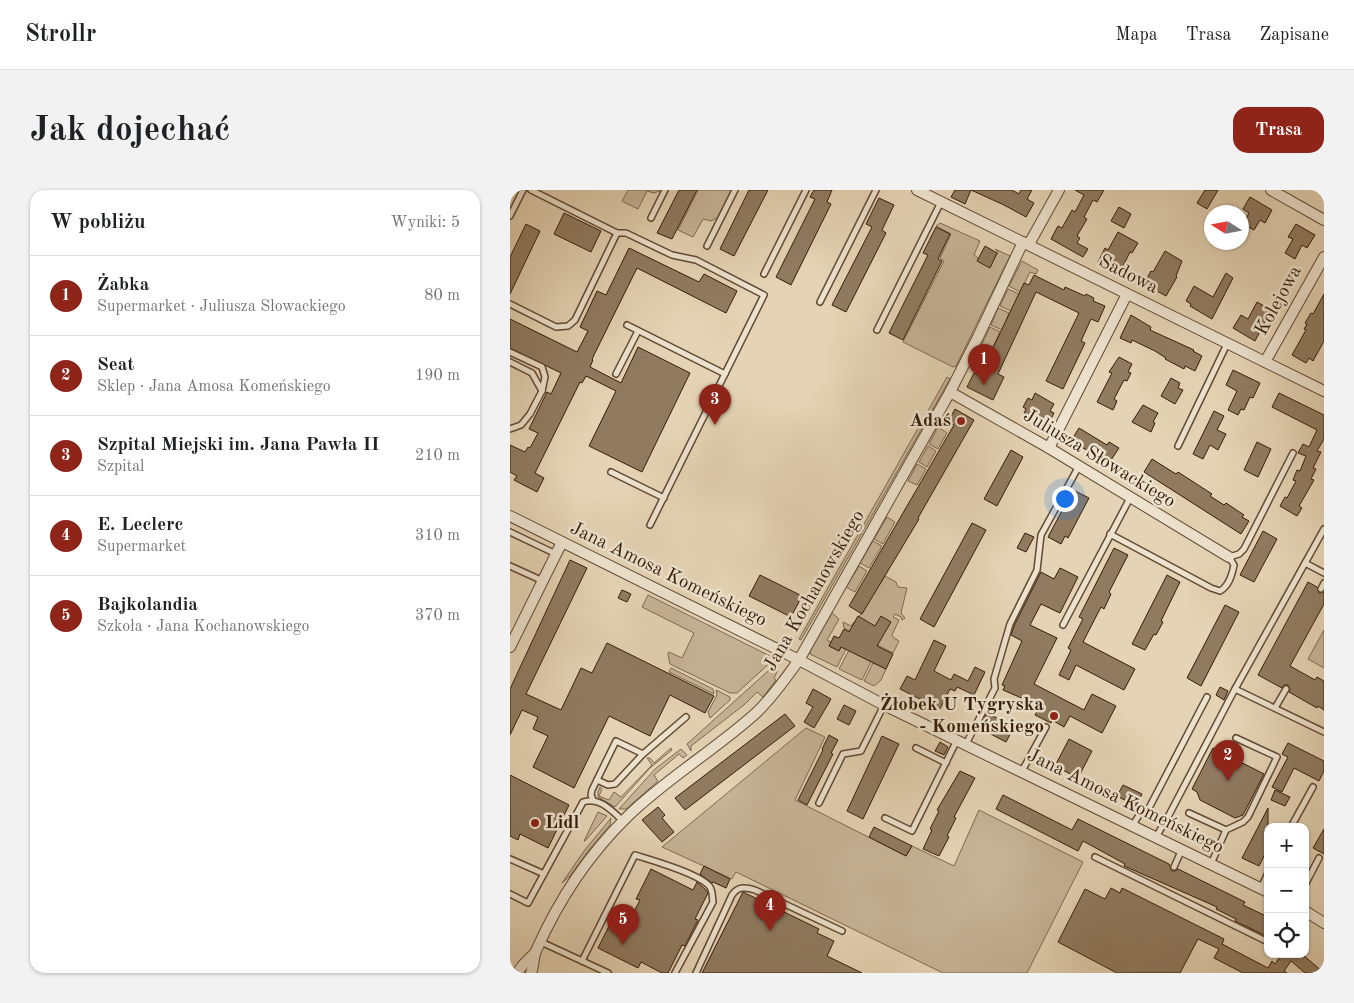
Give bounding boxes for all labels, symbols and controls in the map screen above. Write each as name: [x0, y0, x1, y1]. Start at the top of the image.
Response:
text: Strollr: [25, 23, 96, 47]
text: Mapa: [1115, 26, 1158, 44]
text: Trasa: [1186, 26, 1231, 44]
text: Zapisane: [1259, 26, 1329, 44]
button: Trasa: [1233, 107, 1324, 153]
text: Jak dojechać: [30, 113, 230, 148]
north arrow: [1204, 205, 1249, 250]
text: W pobliżu: [50, 212, 145, 233]
text: Wyniki: 5: [391, 215, 460, 231]
street label: Sadowa: [1095, 252, 1161, 298]
street label: Kolejowa: [1252, 262, 1306, 339]
text: Żabka: [97, 276, 149, 295]
text: 1: [61, 288, 71, 304]
text: 80 m: [424, 288, 460, 304]
text: Supermarket · Juliusza Słowackiego: [97, 299, 346, 315]
pin: 1: [968, 344, 1000, 385]
text: Seat: [97, 356, 134, 375]
text: 2: [61, 368, 71, 384]
text: 190 m: [415, 368, 460, 384]
text: Sklep · Jana Amosa Komeńskiego: [97, 379, 331, 395]
pin: 3: [699, 384, 731, 425]
street label: Juliusza Słowackiego: [1020, 406, 1178, 512]
place label: Adaś: [909, 412, 951, 431]
marker: Adaś: [955, 415, 967, 427]
text: Szpital Miejski im. Jana Pawła II: [97, 436, 379, 455]
text: 3: [61, 448, 71, 464]
text: 210 m: [415, 448, 460, 464]
text: Szpital: [97, 459, 144, 475]
your location: [1052, 486, 1078, 512]
street label: Jana Kochanowskiego: [761, 507, 869, 675]
text: E. Leclerc: [97, 516, 183, 535]
street label: Jana Amosa Komeńskiego: [567, 519, 769, 631]
text: 4: [61, 528, 71, 544]
text: 310 m: [415, 528, 460, 544]
text: Supermarket: [97, 539, 186, 555]
text: Bajkolandia: [97, 596, 198, 615]
text: 5: [61, 608, 71, 624]
text: 370 m: [415, 608, 460, 624]
text: Szkoła · Jana Kochanowskiego: [97, 619, 309, 635]
place label: Żłobek U Tygryska - Komeńskiego: [880, 693, 1044, 737]
marker: Żłobek U Tygryska - Komeńskiego: [1048, 710, 1060, 722]
pin: 2: [1212, 740, 1244, 781]
street label: Jana Amosa Komeńskiego: [1024, 746, 1226, 858]
place label: Lidl: [545, 814, 580, 833]
marker: Lidl: [529, 817, 541, 829]
map controls: [1264, 823, 1309, 958]
button: +: [1264, 823, 1309, 868]
button: −: [1264, 868, 1309, 913]
pin: 4: [754, 890, 786, 931]
pin: 5: [607, 904, 639, 945]
button: locate: [1264, 913, 1309, 958]

